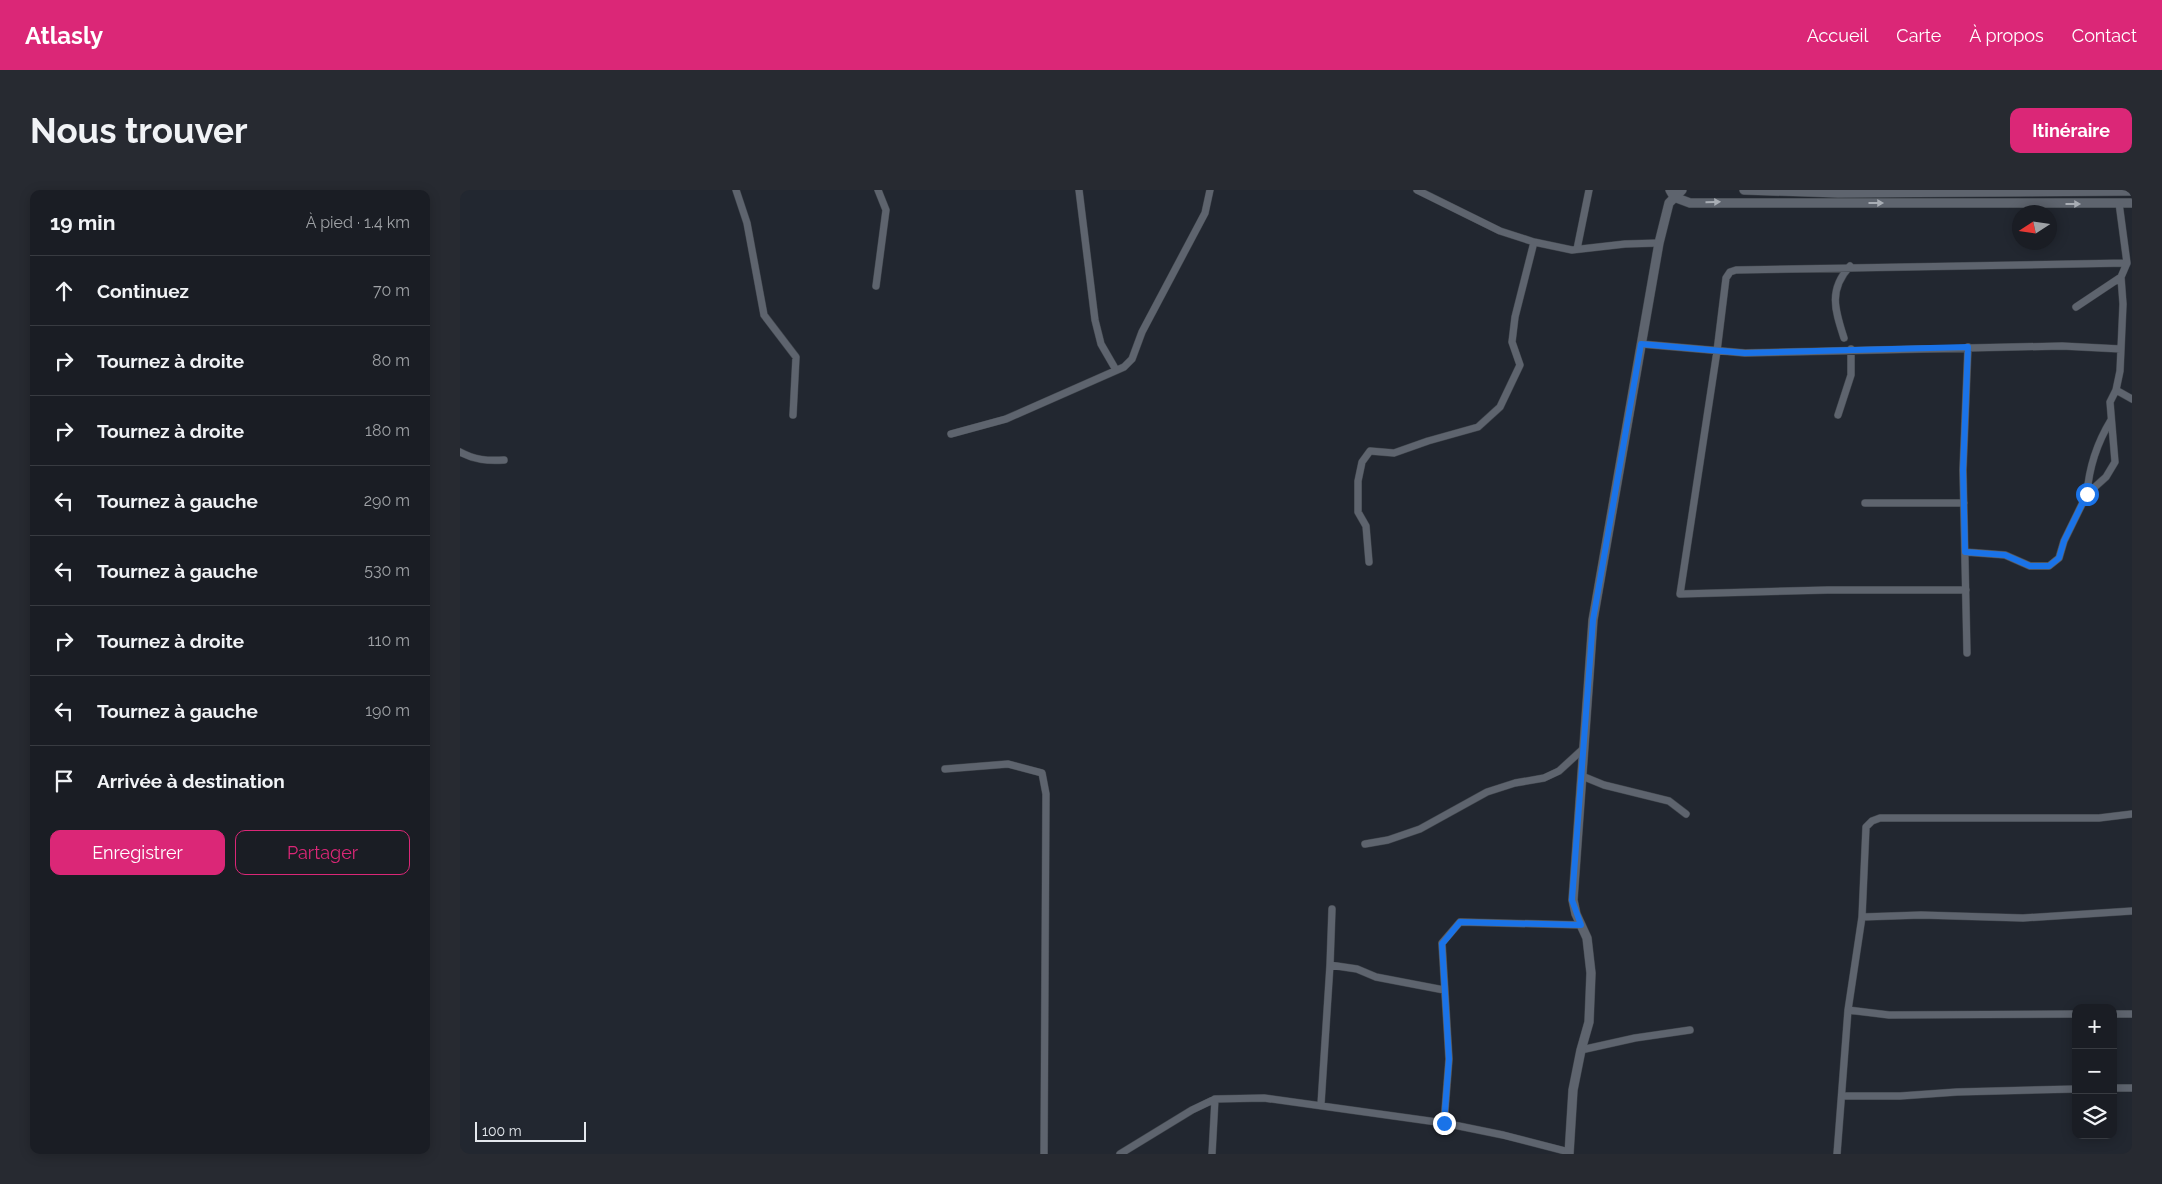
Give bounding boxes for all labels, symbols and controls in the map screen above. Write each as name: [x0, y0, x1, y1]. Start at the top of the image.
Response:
text: Atlasly: [25, 21, 103, 50]
text: Accueil: [1807, 25, 1868, 46]
text: Carte: [1896, 25, 1941, 46]
text: À propos: [1969, 25, 2044, 46]
text: Contact: [2072, 25, 2137, 46]
button: Itinéraire: [2010, 108, 2132, 153]
text: Nous trouver: [30, 110, 248, 151]
one-way arrow: [1706, 198, 1722, 206]
one-way arrow: [1868, 199, 1884, 207]
one-way arrow: [2066, 200, 2082, 208]
north arrow: [2012, 205, 2057, 250]
text: 19 min: [50, 210, 115, 235]
text: À pied · 1.4 km: [306, 213, 410, 232]
icon: ahead: [50, 277, 78, 305]
text: Continuez: [97, 280, 189, 302]
text: 70 m: [373, 281, 410, 300]
icon: right: [50, 347, 78, 375]
text: Tournez à droite: [97, 350, 244, 372]
text: 80 m: [372, 351, 410, 370]
icon: right: [50, 417, 78, 445]
text: Tournez à droite: [97, 420, 244, 442]
text: 180 m: [365, 421, 410, 440]
route start: [2076, 483, 2099, 506]
icon: left: [50, 487, 78, 515]
text: Tournez à gauche: [97, 490, 258, 512]
text: 290 m: [364, 491, 410, 510]
icon: left: [50, 557, 78, 585]
text: Tournez à gauche: [97, 560, 258, 582]
text: 530 m: [364, 561, 410, 580]
icon: right: [50, 627, 78, 655]
text: Tournez à droite: [97, 630, 244, 652]
text: 110 m: [368, 631, 410, 650]
icon: left: [50, 697, 78, 725]
text: Tournez à gauche: [97, 700, 258, 722]
text: 190 m: [365, 701, 410, 720]
icon: arrive: [50, 767, 78, 795]
text: Arrivée à destination: [97, 770, 285, 792]
button: Enregistrer: [50, 830, 225, 875]
button: Partager: [235, 830, 410, 875]
map controls: [2072, 1004, 2117, 1139]
button: +: [2072, 1004, 2117, 1049]
button: −: [2072, 1049, 2117, 1094]
button: layers: [2072, 1094, 2117, 1139]
route end: [1433, 1112, 1456, 1135]
scale bar: [475, 1119, 586, 1142]
text: 100 m: [482, 1123, 522, 1139]

